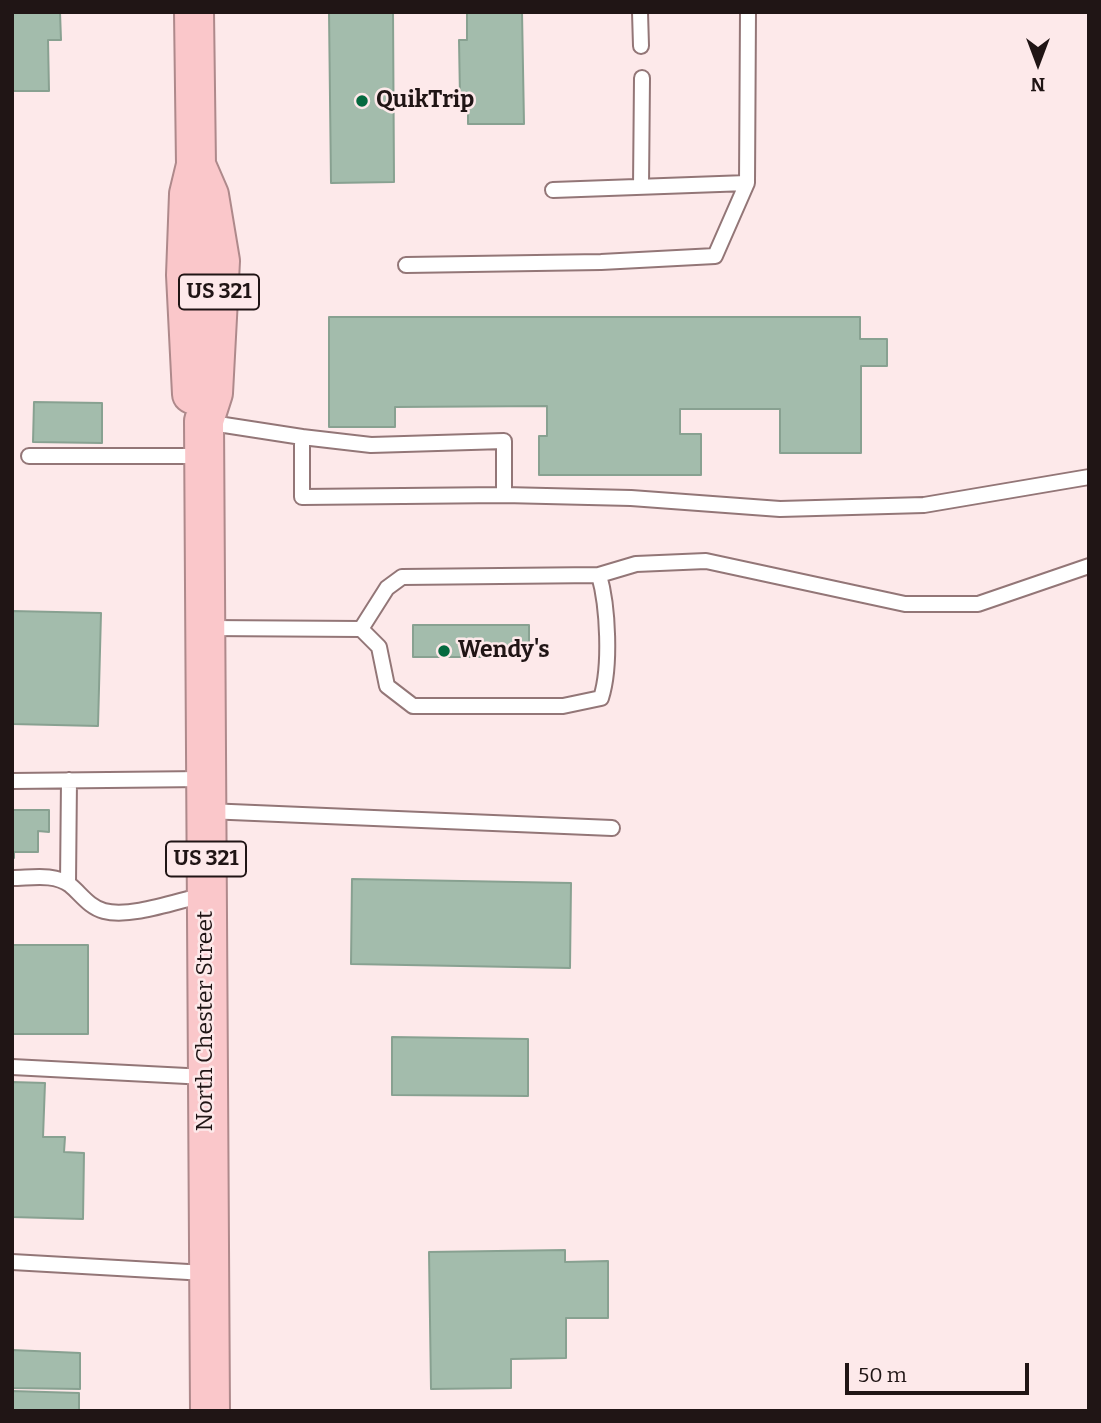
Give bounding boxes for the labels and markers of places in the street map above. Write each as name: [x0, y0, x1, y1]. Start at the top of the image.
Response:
place label: QuikTrip: [376, 87, 474, 115]
marker: QuikTrip: [354, 93, 370, 109]
place label: Wendy's: [458, 637, 550, 665]
marker: Wendy's: [436, 643, 452, 659]

